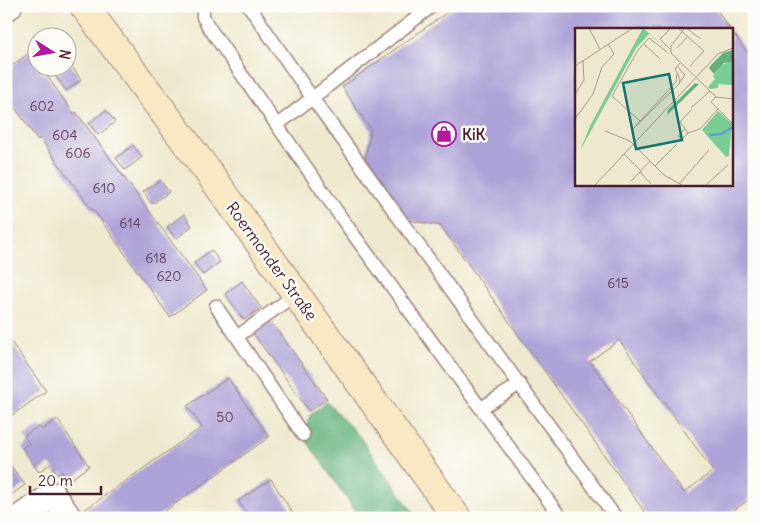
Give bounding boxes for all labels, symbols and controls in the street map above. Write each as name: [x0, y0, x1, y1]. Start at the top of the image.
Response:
north arrow: [28, 28, 78, 78]
inset map: [575, 28, 732, 185]
text: N: [55, 48, 75, 61]
house number: 602: [30, 97, 55, 115]
shop icon: KiK: [431, 121, 457, 147]
place label: KiK: [462, 124, 485, 144]
house number: 604: [52, 126, 78, 144]
house number: 606: [65, 144, 91, 162]
house number: 610: [93, 179, 115, 197]
street label: Roermonder Straße: [222, 198, 322, 324]
house number: 614: [119, 214, 141, 232]
house number: 618: [145, 249, 167, 267]
house number: 620: [157, 267, 181, 285]
house number: 615: [607, 274, 629, 292]
house number: 50: [216, 408, 234, 426]
scale bar: [30, 464, 101, 496]
text: 20 m: [38, 471, 73, 490]

